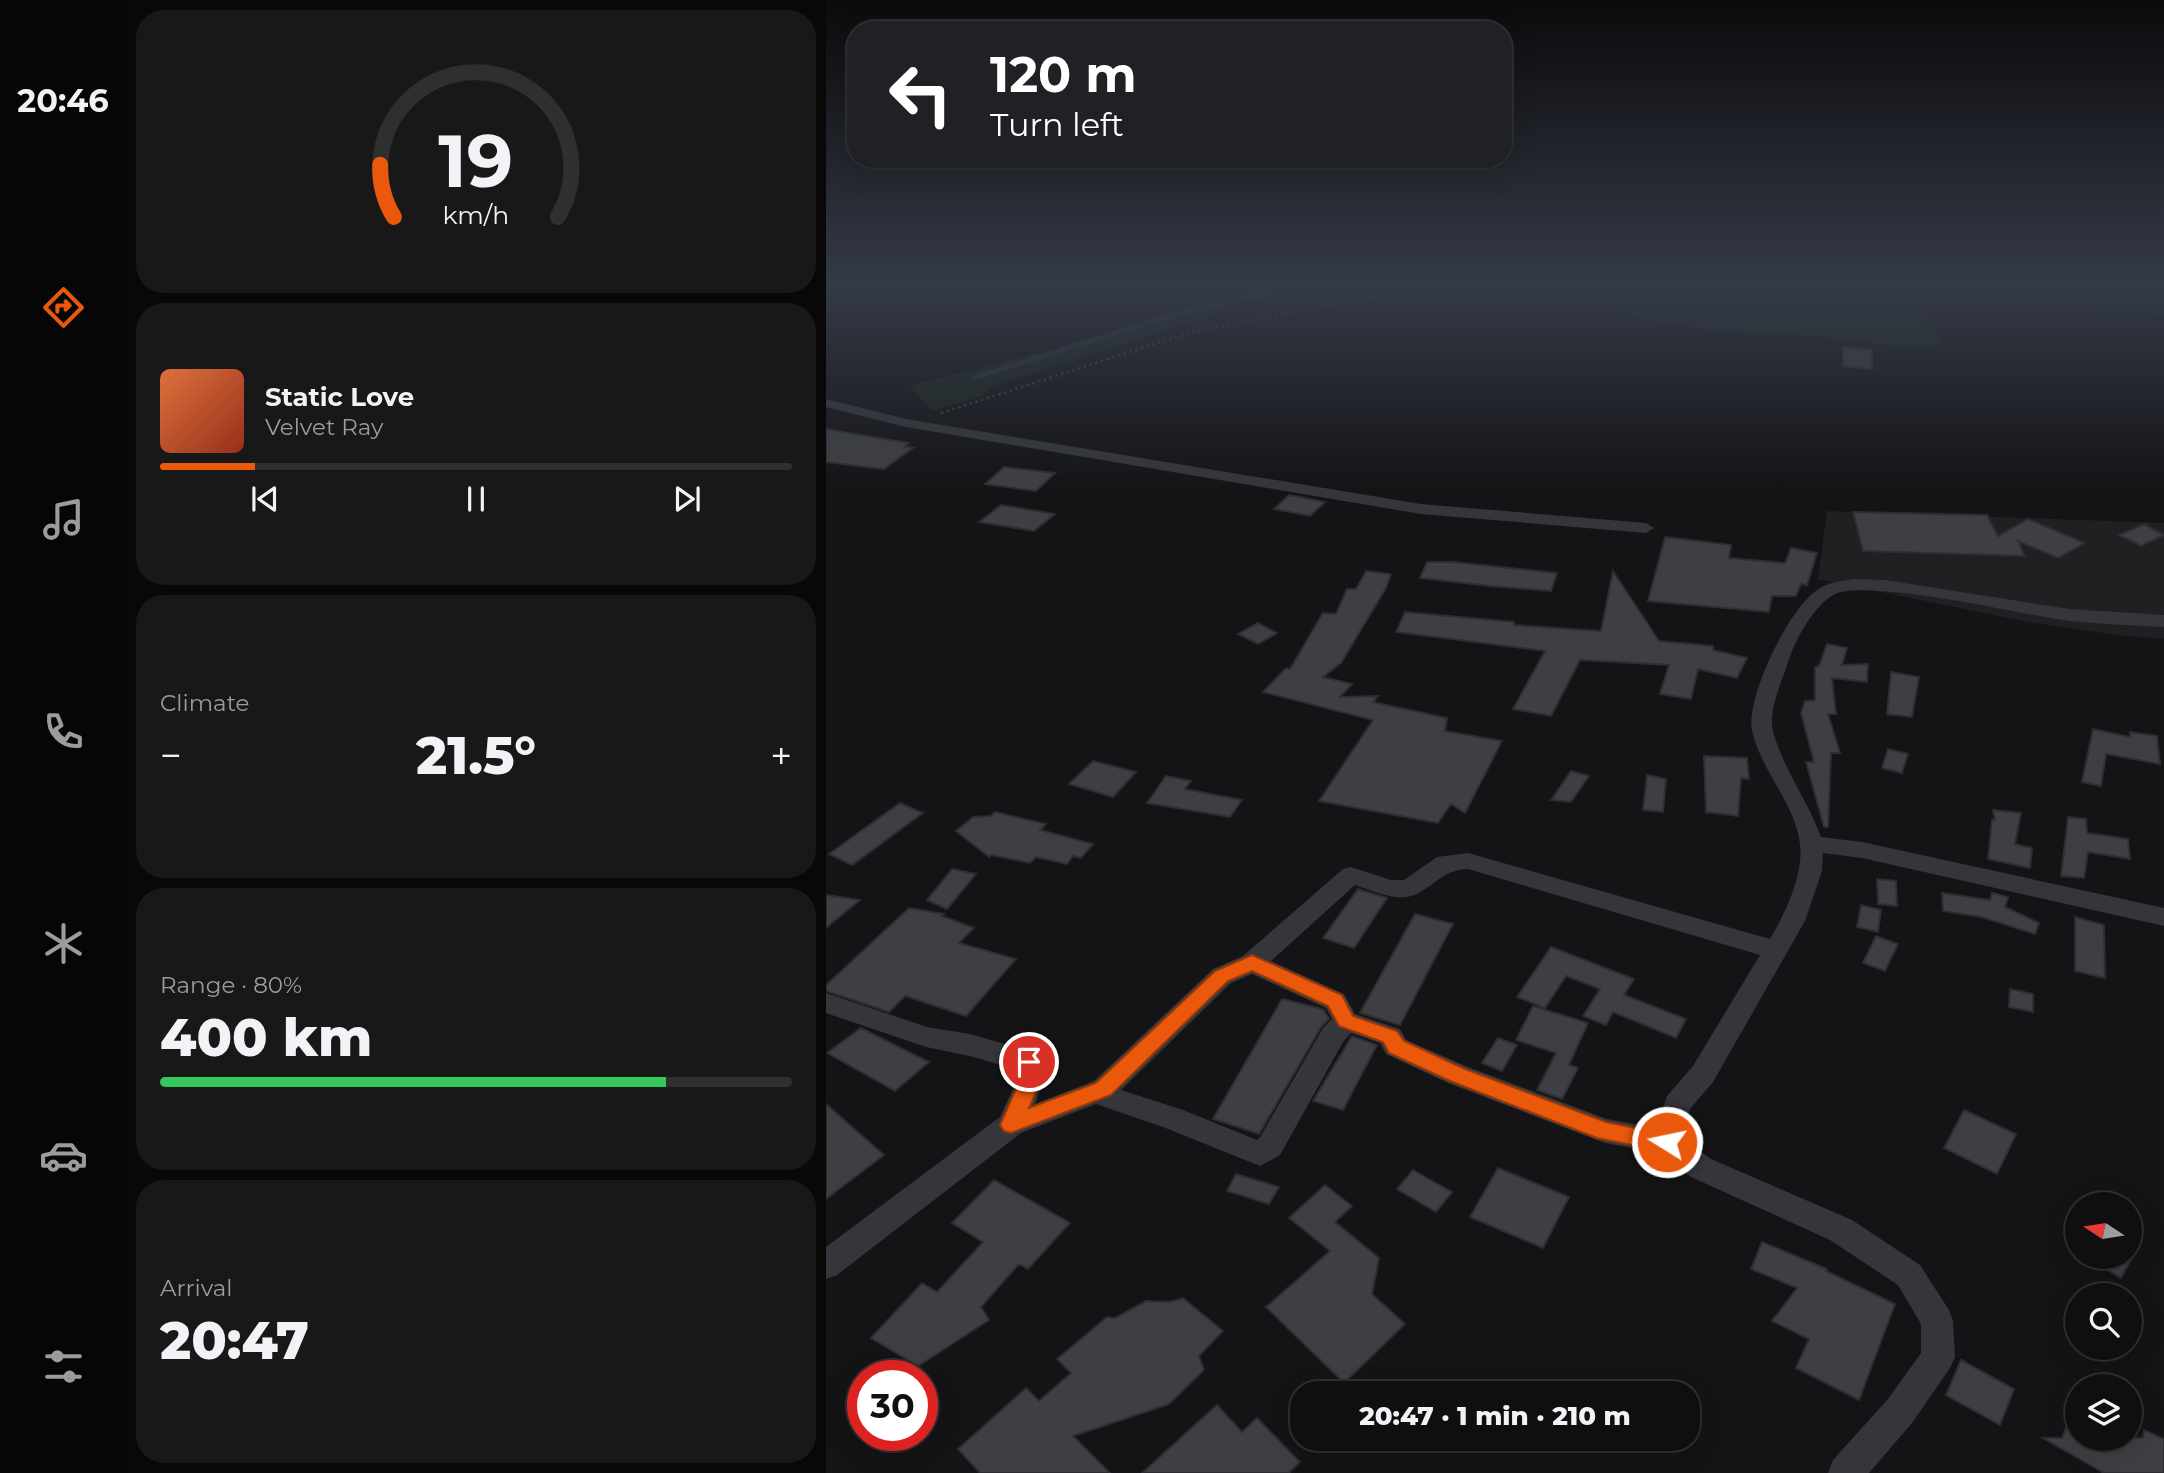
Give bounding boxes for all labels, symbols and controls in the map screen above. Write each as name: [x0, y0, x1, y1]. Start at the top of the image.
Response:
text: 120 m: [990, 45, 1137, 104]
icon: left: [875, 49, 966, 140]
text: 20:46: [17, 81, 109, 120]
text: Turn left: [990, 105, 1124, 144]
text: 19: [439, 118, 513, 206]
text: km/h: [443, 200, 509, 230]
icon: directions: [39, 283, 88, 332]
text: Static Love: [265, 381, 414, 413]
text: Velvet Ray: [265, 413, 383, 441]
icon: previous: [246, 480, 284, 518]
icon: pause: [457, 480, 495, 518]
icon: next: [668, 480, 706, 518]
icon: music: [39, 495, 88, 544]
text: Climate: [160, 689, 249, 717]
icon: phone: [39, 707, 88, 756]
text: 21.5°: [416, 724, 536, 787]
text: −: [160, 732, 182, 779]
text: +: [770, 732, 792, 779]
icon: climate: [39, 919, 88, 968]
text: Range · 80%: [160, 971, 302, 999]
text: 400 km: [160, 1006, 372, 1069]
pin: [999, 1032, 1059, 1092]
icon: arrive: [1010, 1043, 1048, 1081]
position arrow: [1630, 1105, 1704, 1179]
icon: car: [39, 1131, 88, 1180]
north arrow: [2065, 1192, 2142, 1269]
map controls: [2065, 1192, 2142, 1451]
text: Arrival: [160, 1274, 233, 1302]
button: search: [2065, 1283, 2142, 1360]
text: 20:47: [160, 1309, 309, 1372]
icon: filters: [39, 1342, 88, 1391]
speed limit sign: 30: [847, 1360, 938, 1451]
button: layers: [2065, 1374, 2142, 1451]
text: 20:47 · 1 min · 210 m: [1359, 1400, 1631, 1432]

